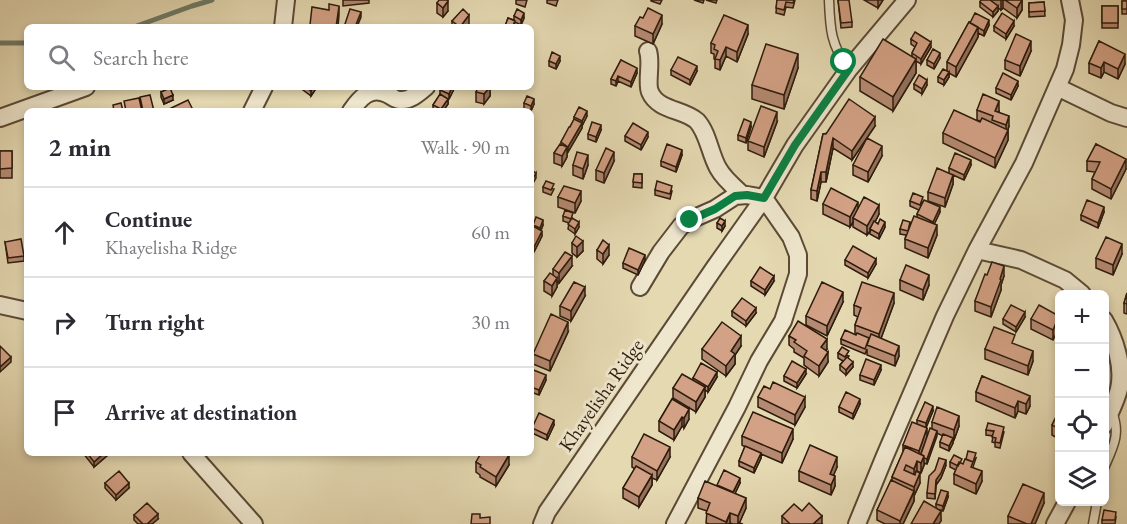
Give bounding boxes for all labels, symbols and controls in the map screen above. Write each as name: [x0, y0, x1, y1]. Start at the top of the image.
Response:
search box: [24, 24, 534, 90]
icon: search: [45, 41, 78, 74]
text: Search here: [93, 43, 188, 72]
route start: [830, 48, 856, 74]
text: 2 min: [48, 130, 111, 164]
text: Walk · 90 m: [421, 134, 510, 160]
text: Continue: [105, 205, 192, 234]
route end: [676, 206, 702, 232]
icon: ahead: [48, 216, 81, 249]
text: 60 m: [471, 219, 510, 245]
text: Khayelisha Ridge: [105, 234, 237, 260]
map controls: [1055, 290, 1109, 506]
button: +: [1055, 290, 1109, 344]
icon: right: [48, 306, 81, 339]
text: Turn right: [105, 308, 204, 337]
text: 30 m: [471, 309, 510, 335]
street label: Khayelisha Ridge: [552, 333, 650, 457]
button: −: [1055, 344, 1109, 398]
icon: arrive: [48, 396, 81, 429]
text: Arrive at destination: [105, 398, 297, 427]
button: locate: [1055, 398, 1109, 452]
button: layers: [1055, 452, 1109, 506]

